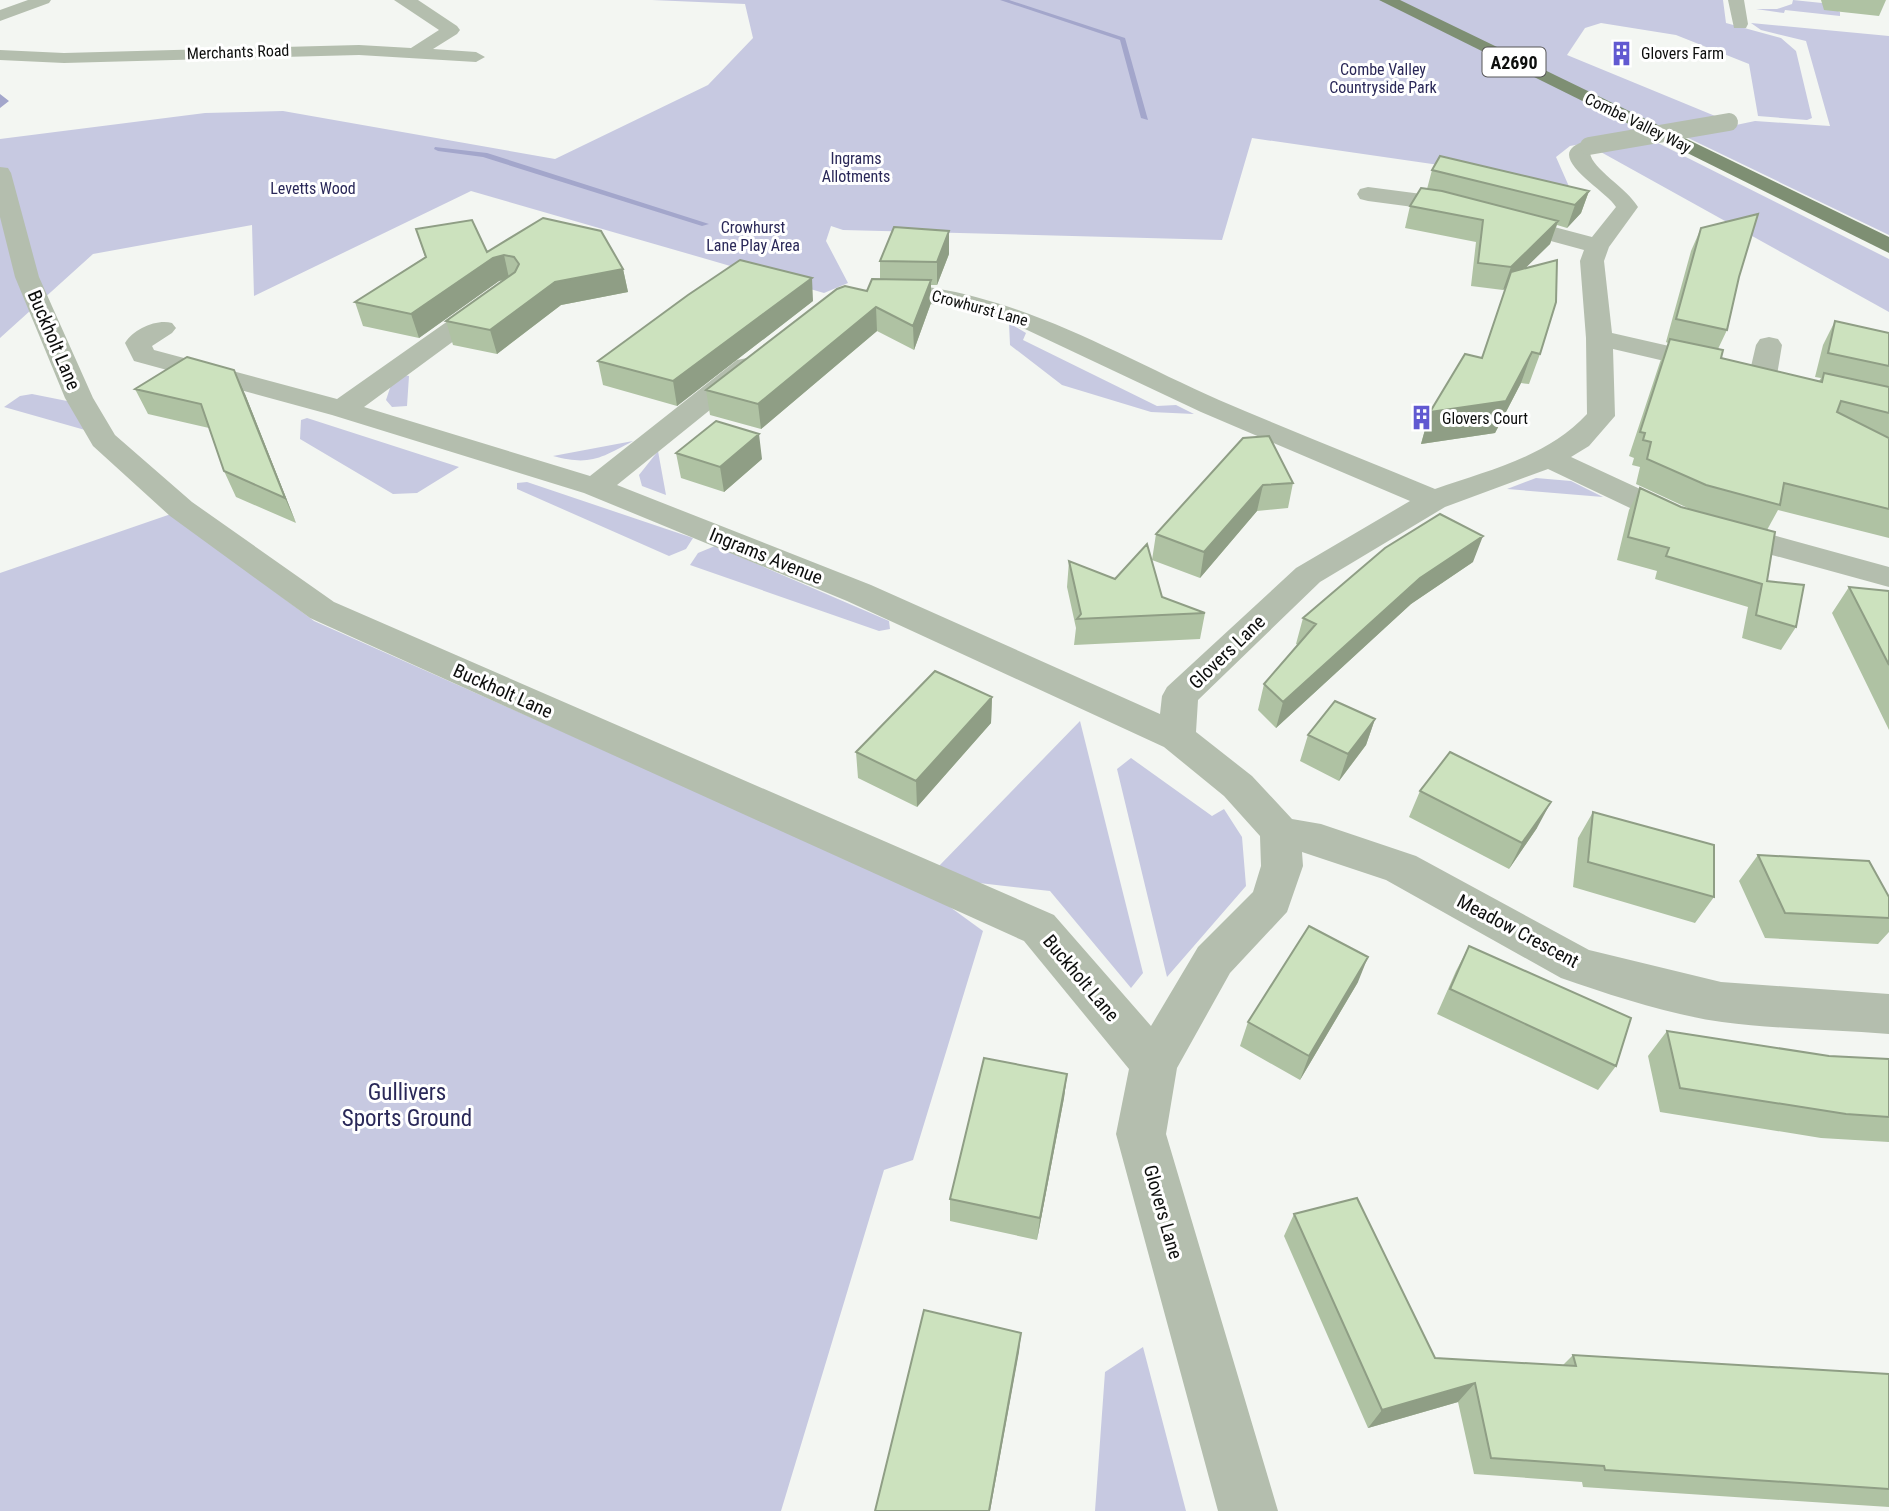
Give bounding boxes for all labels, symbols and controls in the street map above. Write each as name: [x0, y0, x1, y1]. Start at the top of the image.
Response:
building icon: Glovers Farm: [1607, 39, 1635, 67]
street label: Merchants Road: [186, 41, 290, 63]
place label: Glovers Farm: [1641, 44, 1724, 63]
road number: A2690: [1482, 48, 1546, 76]
park label: Combe Valley Countryside Park: [1329, 60, 1438, 97]
street label: Combe Valley Way: [1582, 89, 1694, 157]
park label: Ingrams Allotments: [822, 149, 890, 186]
park label: Levetts Wood: [270, 179, 356, 198]
park label: Crowhurst Lane Play Area: [706, 218, 800, 255]
street label: Crowhurst Lane: [930, 286, 1030, 330]
street label: Buckholt Lane: [23, 287, 85, 393]
building icon: Glovers Court: [1408, 404, 1436, 432]
place label: Glovers Court: [1442, 409, 1528, 428]
street label: Ingrams Avenue: [706, 523, 826, 589]
street label: Glovers Lane: [1184, 610, 1270, 694]
street label: Buckholt Lane: [450, 659, 556, 723]
street label: Meadow Crescent: [1453, 889, 1583, 973]
street label: Buckholt Lane: [1038, 930, 1124, 1026]
park label: Gullivers Sports Ground: [342, 1079, 472, 1132]
street label: Glovers Lane: [1139, 1162, 1187, 1262]

